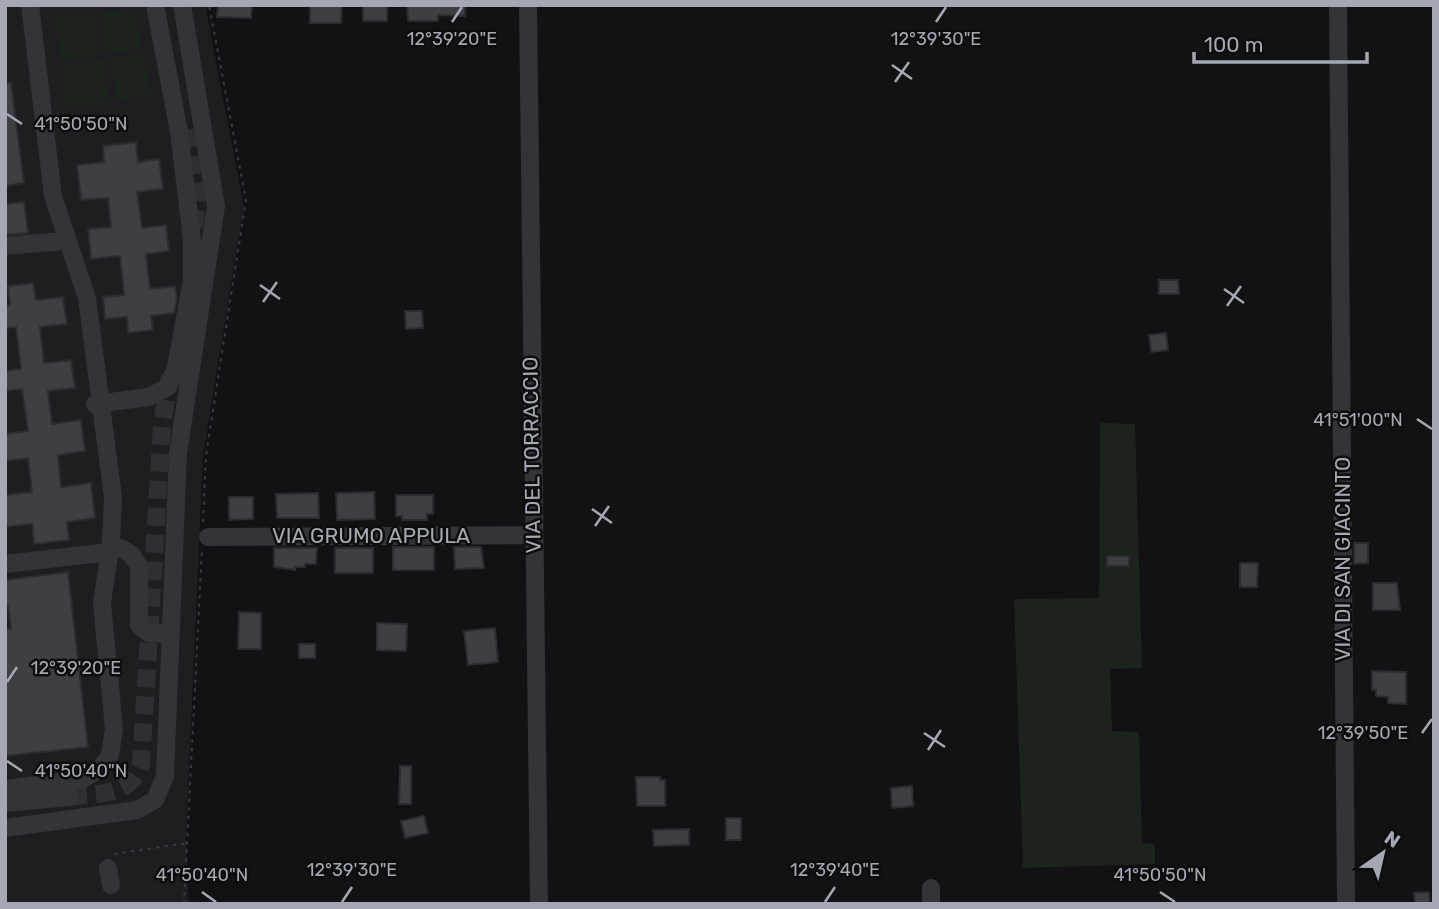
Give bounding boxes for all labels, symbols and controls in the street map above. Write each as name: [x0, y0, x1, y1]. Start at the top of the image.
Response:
scale bar: [1194, 21, 1367, 65]
text: 12°39'20"E: [407, 28, 497, 50]
text: 12°39'30"E: [891, 28, 981, 50]
text: 100 m: [1204, 32, 1263, 57]
text: 41°50'50"N: [35, 113, 127, 135]
street label: VIA DEL TORRACCIO: [517, 357, 546, 553]
text: 41°51'00"N: [1313, 409, 1403, 431]
street label: VIA DI SAN GIACINTO: [1330, 457, 1355, 661]
street label: VIA GRUMO APPULA: [272, 523, 470, 548]
text: 12°39'20"E: [31, 657, 121, 679]
text: 12°39'50"E: [1318, 722, 1408, 744]
text: 41°50'40"N: [35, 760, 127, 782]
north arrow: [1348, 818, 1418, 888]
text: N: [1380, 826, 1404, 853]
text: 12°39'30"E: [307, 859, 397, 881]
text: 12°39'40"E: [790, 859, 880, 881]
text: 41°50'40"N: [156, 864, 248, 886]
text: 41°50'50"N: [1114, 864, 1206, 886]

